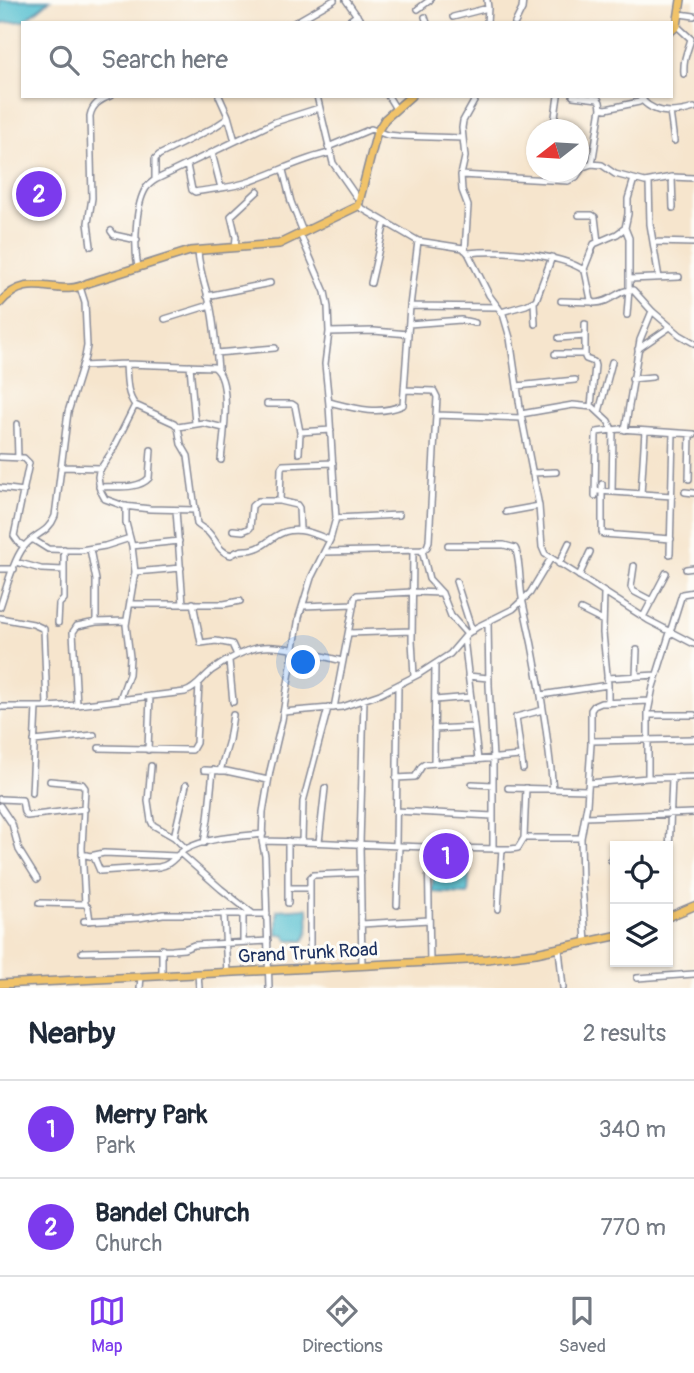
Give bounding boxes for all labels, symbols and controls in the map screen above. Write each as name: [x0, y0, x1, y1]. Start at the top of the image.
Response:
search box: [21, 21, 673, 98]
icon: search: [45, 41, 83, 79]
text: Search here: [101, 44, 228, 76]
north arrow: [526, 119, 589, 182]
pin: 2: [16, 168, 62, 220]
your location: [286, 645, 320, 679]
pin: 1: [423, 830, 469, 882]
map controls: [610, 841, 673, 967]
button: locate: [610, 841, 673, 904]
button: layers: [610, 904, 673, 967]
street label: Grand Trunk Road: [237, 937, 379, 969]
text: Nearby: [28, 1015, 115, 1052]
text: 2 results: [583, 1019, 666, 1048]
text: Merry Park: [95, 1099, 207, 1131]
text: 1: [47, 1115, 56, 1144]
text: 340 m: [599, 1115, 666, 1144]
text: Park: [95, 1131, 135, 1160]
text: Bandel Church: [95, 1197, 249, 1229]
text: 2: [45, 1213, 57, 1242]
text: 770 m: [601, 1213, 666, 1242]
text: Church: [95, 1229, 162, 1258]
tab: Map: [88, 1292, 126, 1358]
tab: Directions: [302, 1292, 383, 1358]
tab: Saved: [559, 1292, 606, 1358]

